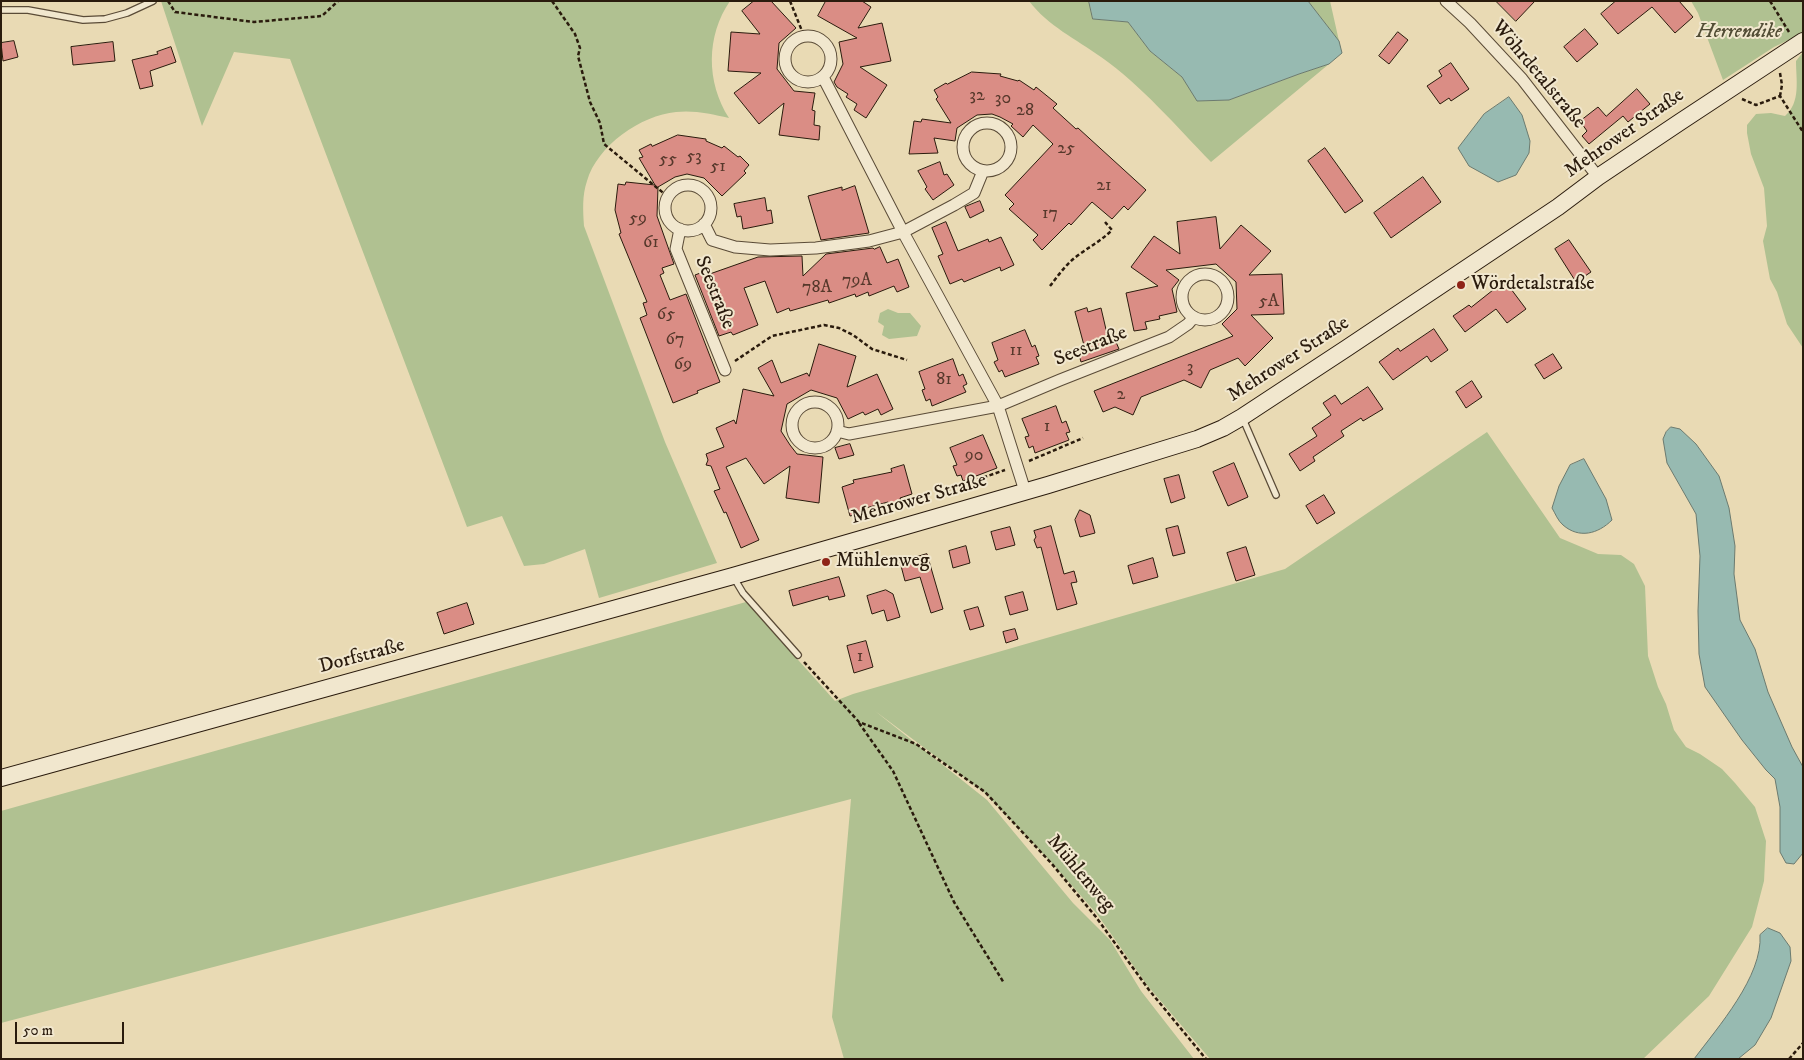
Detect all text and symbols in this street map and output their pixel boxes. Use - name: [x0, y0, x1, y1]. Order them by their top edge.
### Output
- street label: Wöhrdetalstraße: [1486, 16, 1590, 134]
- park label: Herrendike: [1696, 21, 1782, 45]
- street label: Mehrower Straße: [1561, 84, 1689, 184]
- house number: 32: [969, 85, 985, 107]
- house number: 30: [995, 88, 1011, 110]
- house number: 28: [1016, 100, 1034, 122]
- house number: 25: [1057, 138, 1075, 160]
- house number: 53: [686, 146, 702, 168]
- house number: 55: [659, 149, 677, 171]
- house number: 51: [710, 156, 726, 178]
- house number: 21: [1096, 175, 1112, 197]
- house number: 17: [1042, 203, 1058, 225]
- house number: 59: [629, 208, 647, 230]
- house number: 61: [643, 232, 659, 254]
- street label: Seestraße: [689, 253, 739, 333]
- house number: 79A: [842, 270, 872, 292]
- place label: Wördetalstraße: [1471, 273, 1595, 297]
- house number: 78A: [802, 277, 832, 299]
- marker: Wördetalstraße: [1455, 279, 1467, 291]
- house number: 5A: [1259, 291, 1279, 313]
- house number: 65: [657, 304, 675, 326]
- street label: Mehrower Straße: [1224, 312, 1354, 408]
- street label: Seestraße: [1051, 322, 1131, 372]
- house number: 67: [666, 329, 684, 351]
- house number: 11: [1009, 340, 1023, 362]
- house number: 69: [674, 354, 692, 376]
- house number: 3: [1187, 357, 1193, 379]
- house number: 81: [936, 369, 952, 391]
- house number: 2: [1117, 384, 1125, 406]
- house number: 1: [1044, 416, 1050, 438]
- house number: 90: [965, 445, 983, 467]
- street label: Mehrower Straße: [848, 469, 990, 531]
- place label: Mühlenweg: [836, 550, 930, 574]
- marker: Mühlenweg: [820, 556, 832, 568]
- street label: Dorfstraße: [317, 634, 407, 680]
- house number: 1: [857, 646, 863, 668]
- street label: Mühlenweg: [1041, 830, 1119, 918]
- scale bar: [18, 1012, 126, 1044]
- text: 50 m: [23, 1021, 53, 1040]

